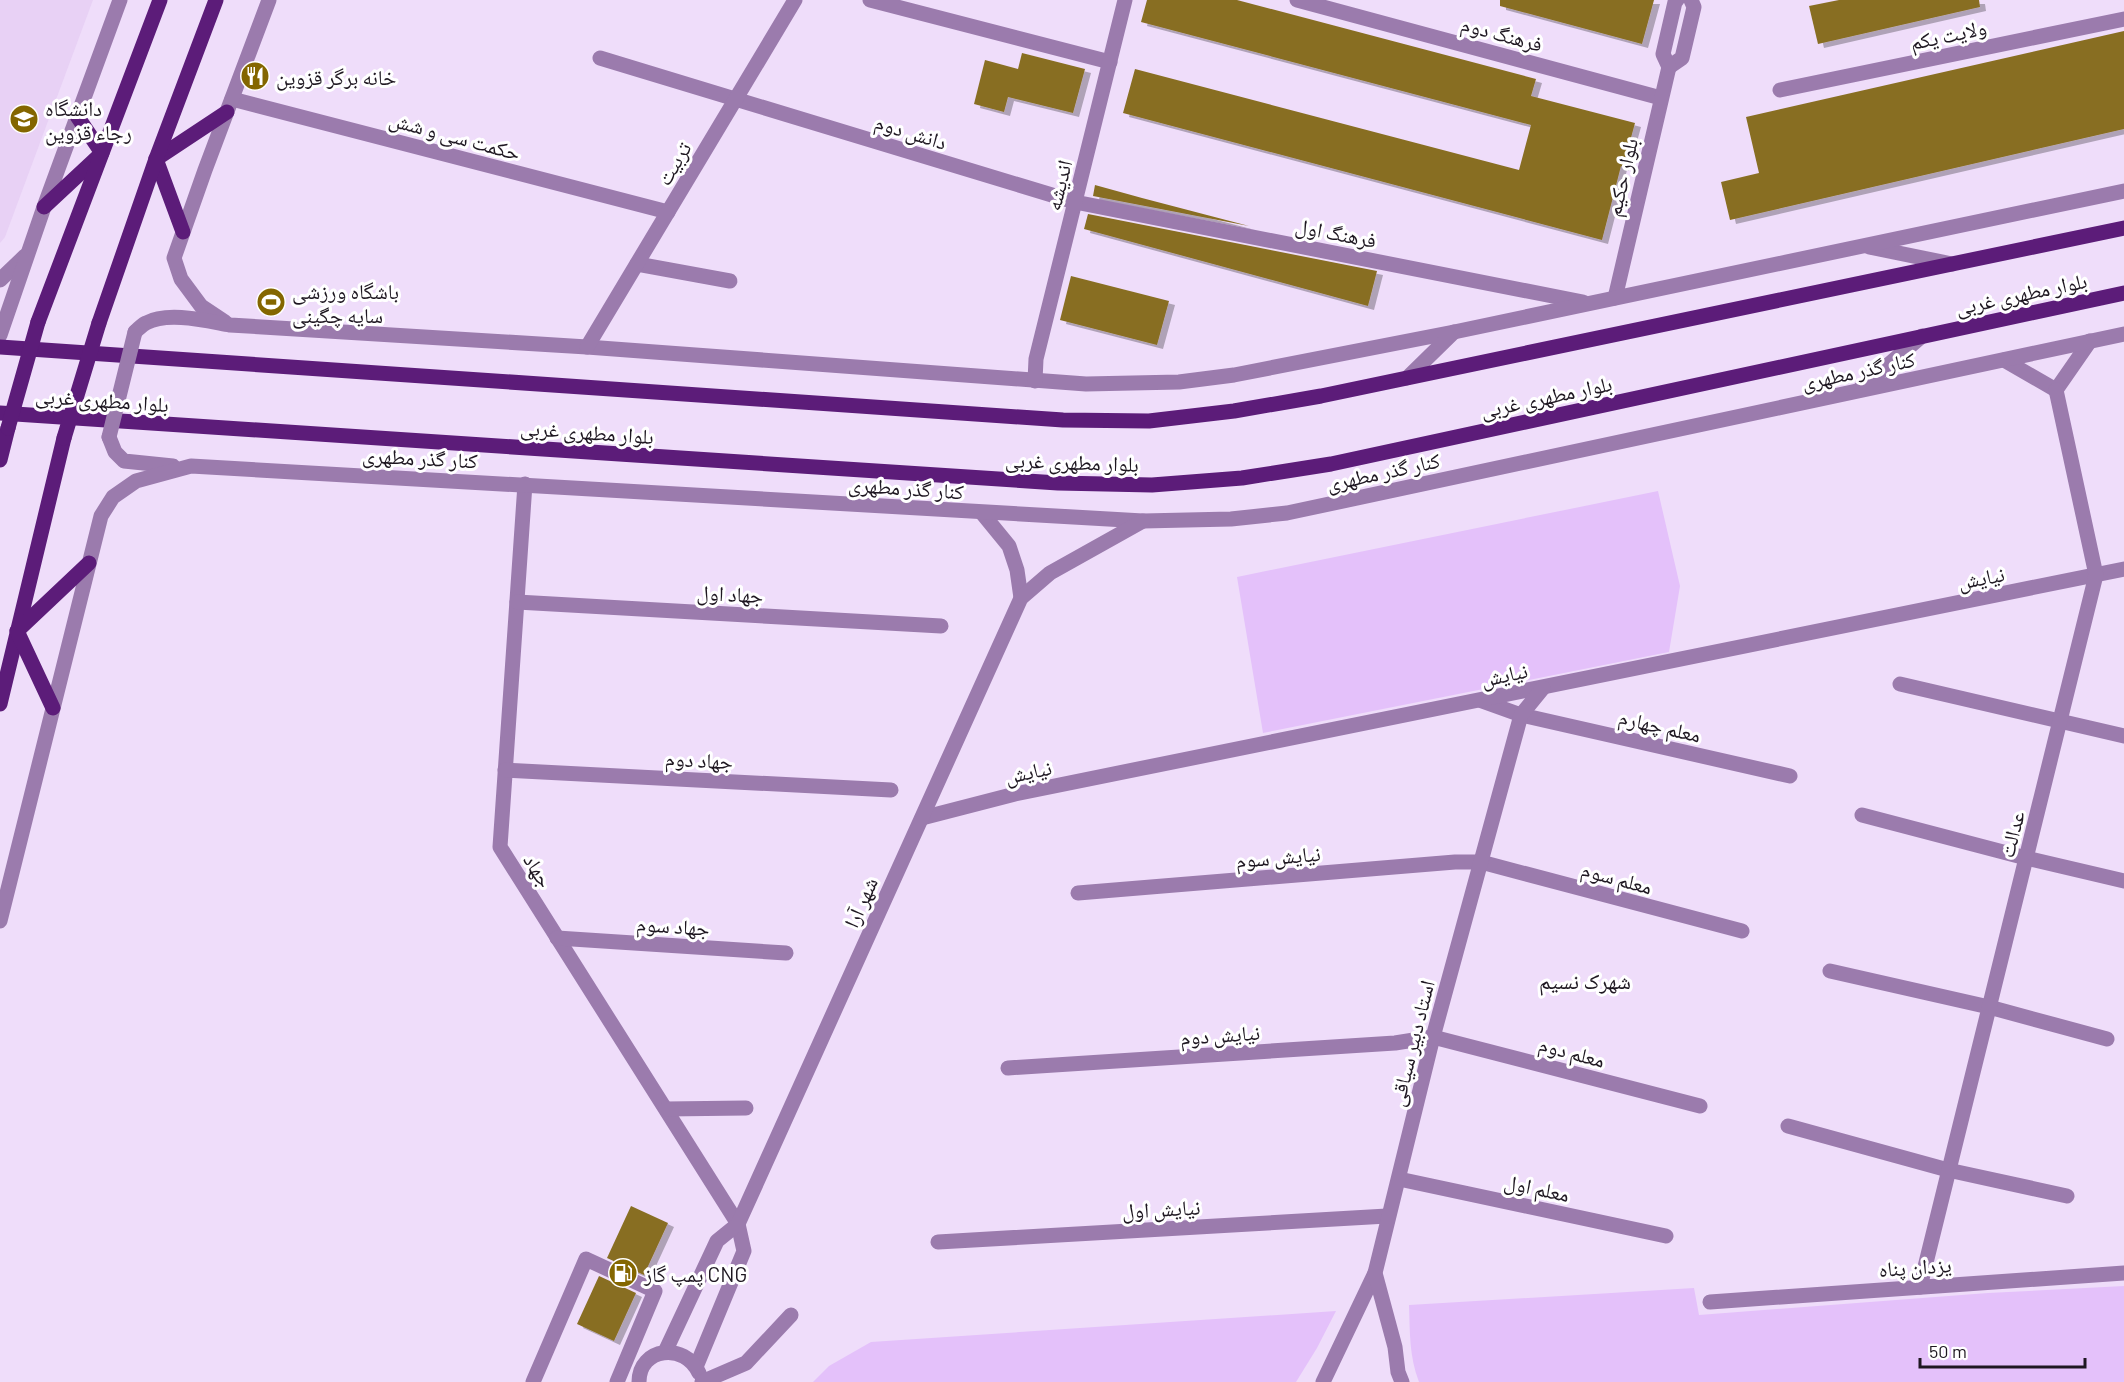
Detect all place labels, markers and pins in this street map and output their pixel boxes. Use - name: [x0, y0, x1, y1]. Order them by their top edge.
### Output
- restaurant icon: خانه برگر قزوین: [239, 60, 271, 92]
- place label: خانه برگر قزوین: [276, 64, 396, 91]
- place label: دانشگاه رجاء قزوین: [45, 95, 132, 146]
- school or university icon: دانشگاه رجاء قزوین: [8, 103, 40, 135]
- place label: باشگاه ورزشى سايه چگينى: [292, 278, 399, 329]
- sports icon: باشگاه ورزشى سايه چگينى: [255, 286, 287, 318]
- fuel station icon: پمپ گاز CNG: [607, 1257, 639, 1289]
- place label: پمپ گاز CNG: [643, 1261, 747, 1287]

